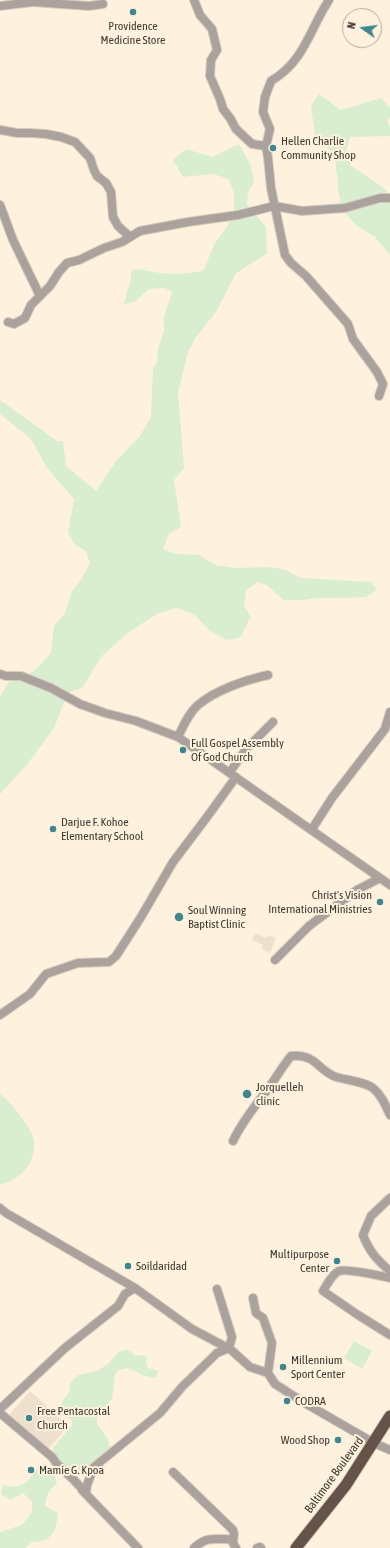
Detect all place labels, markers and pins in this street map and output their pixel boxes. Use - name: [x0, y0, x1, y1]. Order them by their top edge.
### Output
- marker: Providence Medicine Store: [128, 7, 138, 17]
- place label: Providence Medicine Store: [101, 19, 165, 47]
- place label: Hellen Charlie Community Shop: [281, 134, 356, 162]
- marker: Hellen Charlie Community Shop: [268, 143, 278, 153]
- place label: Full Gospel Assembly Of God Church: [191, 736, 284, 764]
- marker: Full Gospel Assembly Of God Church: [178, 745, 188, 755]
- place label: Darjue F. Kohoe Elementary School: [61, 815, 143, 843]
- marker: Darjue F. Kohoe Elementary School: [48, 824, 58, 834]
- place label: Christ's Vision International Ministries: [268, 888, 372, 916]
- marker: Christ's Vision International Ministries: [375, 897, 385, 907]
- place label: Soul Winning Baptist Clinic: [188, 903, 246, 931]
- marker: Soul Winning Baptist Clinic: [173, 911, 185, 923]
- place label: Jorquelleh clinic: [256, 1080, 303, 1108]
- marker: Jorquelleh clinic: [241, 1088, 253, 1100]
- place label: Multipurpose Center: [270, 1247, 329, 1275]
- marker: Multipurpose Center: [332, 1256, 342, 1266]
- place label: Soildaridad: [136, 1259, 187, 1273]
- marker: Soildaridad: [123, 1261, 133, 1271]
- place label: Millennium Sport Center: [291, 1353, 345, 1381]
- marker: Millennium Sport Center: [278, 1362, 288, 1372]
- place label: CODRA: [295, 1394, 326, 1408]
- marker: CODRA: [282, 1396, 292, 1406]
- place label: Free Pentacostal Church: [37, 1404, 110, 1432]
- marker: Free Pentacostal Church: [24, 1413, 34, 1423]
- place label: Wood Shop: [281, 1433, 330, 1447]
- marker: Wood Shop: [333, 1435, 343, 1445]
- place label: Mamie G. Kpoa: [39, 1463, 104, 1477]
- marker: Mamie G. Kpoa: [26, 1465, 36, 1475]

